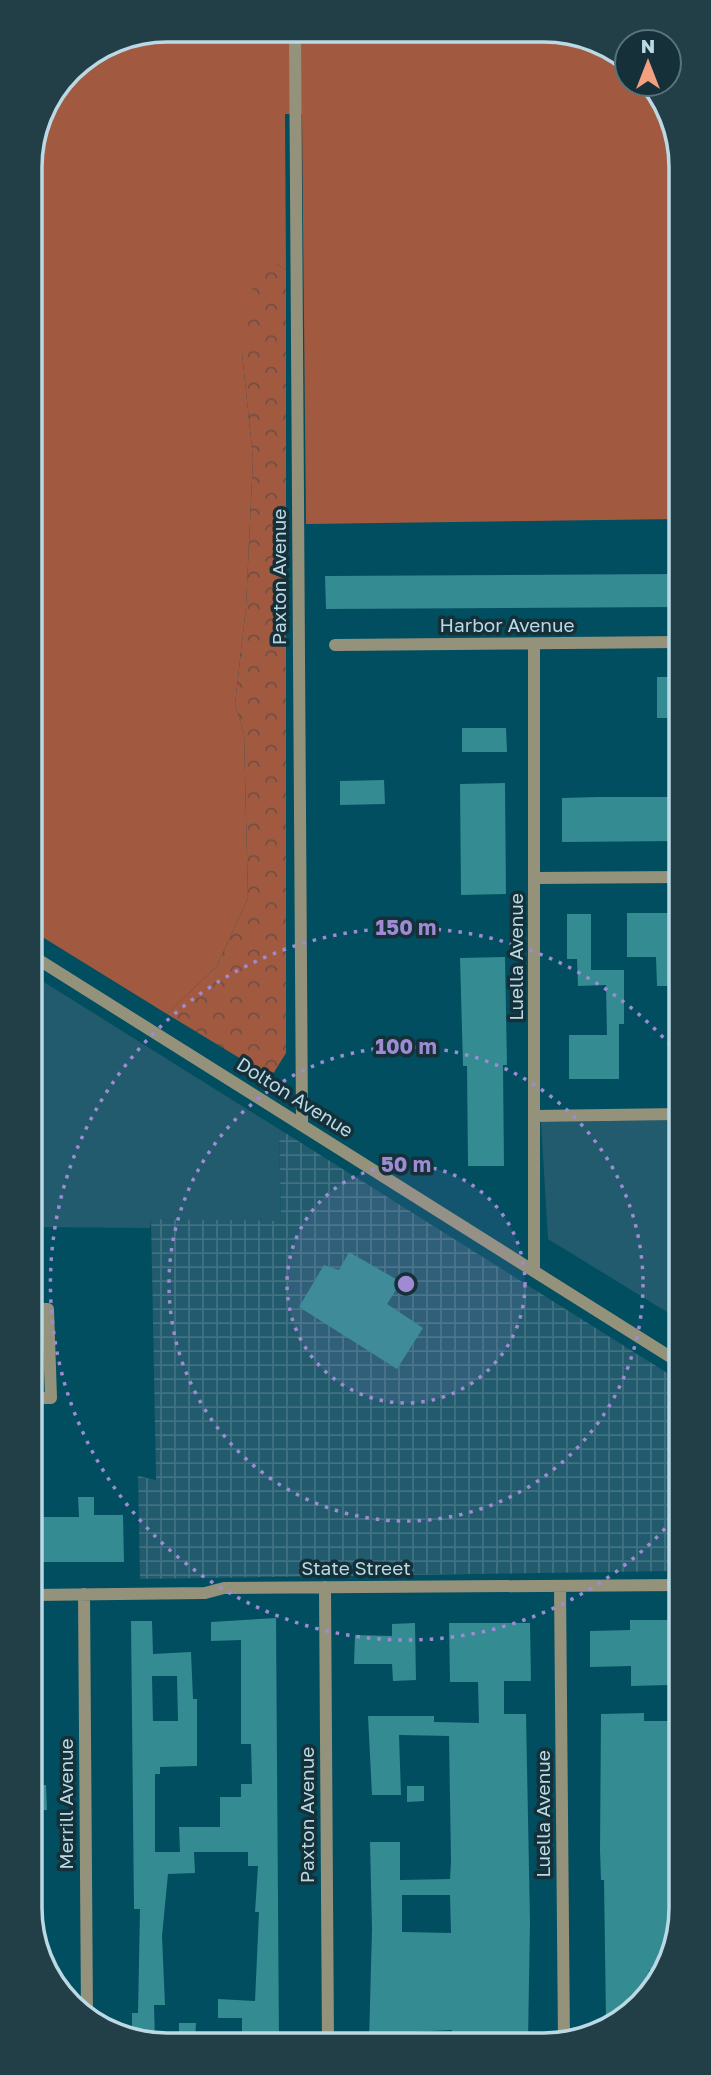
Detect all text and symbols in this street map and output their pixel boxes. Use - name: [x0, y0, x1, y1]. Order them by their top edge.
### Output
- north arrow: [613, 28, 683, 98]
- text: N: [641, 34, 655, 57]
- street label: Paxton Avenue: [267, 509, 290, 645]
- street label: Harbor Avenue: [440, 613, 574, 636]
- street label: Luella Avenue: [504, 893, 527, 1021]
- text: 150 m: [376, 914, 436, 940]
- text: 100 m: [375, 1033, 437, 1059]
- street label: Dolton Avenue: [233, 1052, 358, 1142]
- text: 50 m: [381, 1151, 431, 1177]
- centre of rings: [394, 1272, 418, 1296]
- street label: State Street: [301, 1556, 411, 1579]
- street label: Merrill Avenue: [54, 1738, 77, 1870]
- street label: Paxton Avenue: [295, 1747, 318, 1883]
- street label: Luella Avenue: [531, 1750, 554, 1878]

